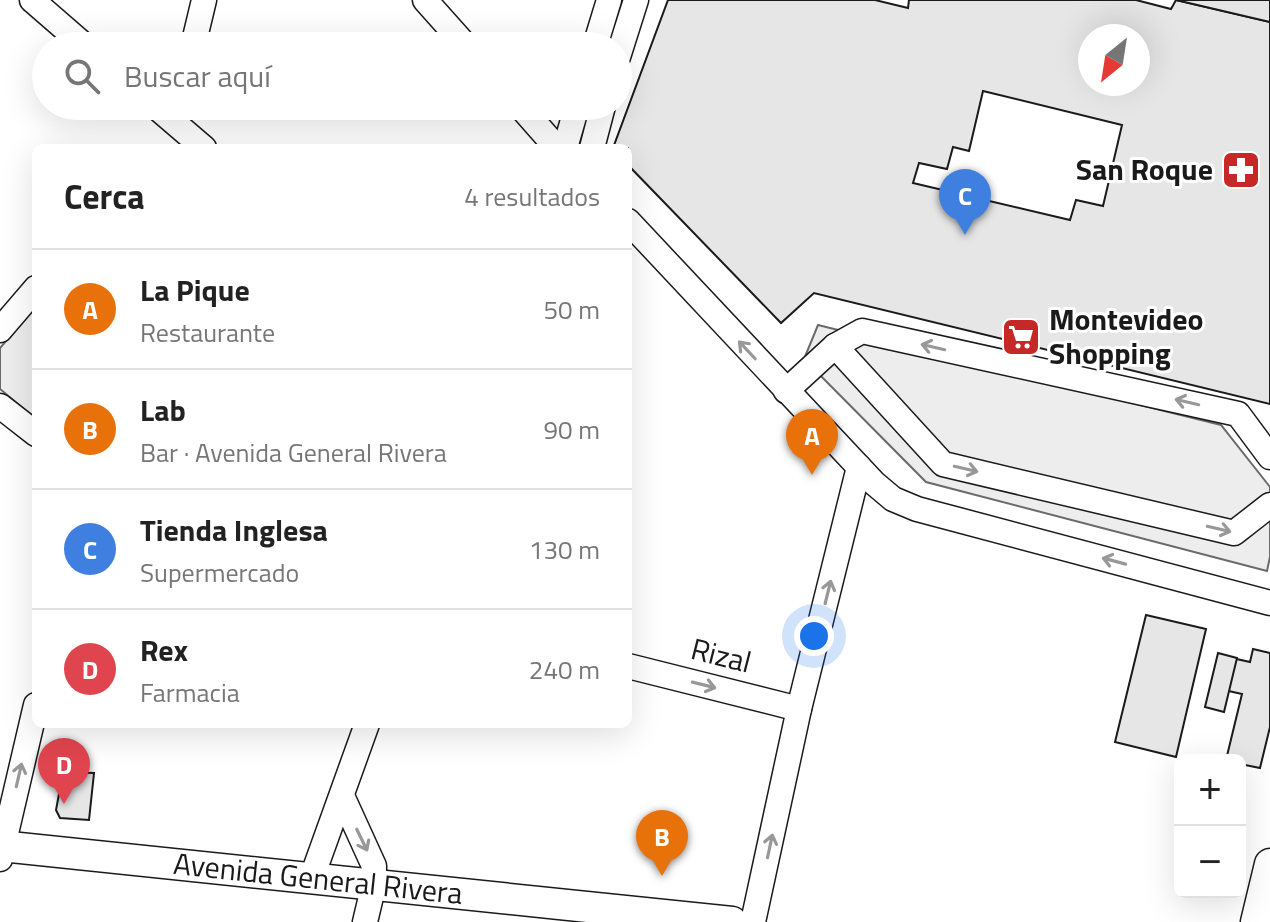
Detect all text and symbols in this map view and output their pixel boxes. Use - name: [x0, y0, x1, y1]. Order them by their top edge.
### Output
- north arrow: [1078, 24, 1150, 96]
- search box: [32, 32, 632, 120]
- text: Buscar aquí: [124, 53, 271, 99]
- icon: search: [60, 54, 104, 98]
- place label: San Roque: [1076, 146, 1213, 192]
- pharmacy icon: San Roque: [1220, 149, 1262, 191]
- pin: C: [939, 169, 991, 235]
- text: Cerca: [64, 170, 145, 222]
- text: 4 resultados: [464, 177, 600, 216]
- text: La Pique: [140, 267, 250, 313]
- text: A: [82, 290, 98, 329]
- text: 50 m: [543, 290, 600, 329]
- place label: Montevideo Shopping: [1049, 296, 1204, 376]
- text: Restaurante: [140, 313, 275, 352]
- supermarket icon: Montevideo Shopping: [1000, 316, 1042, 358]
- one-way arrow: [920, 338, 946, 353]
- one-way arrow: [739, 340, 757, 360]
- text: Lab: [140, 387, 186, 433]
- one-way arrow: [1174, 394, 1200, 409]
- pin: A: [786, 409, 838, 475]
- text: B: [82, 410, 98, 449]
- text: 90 m: [543, 410, 600, 449]
- text: Bar · Avenida General Rivera: [140, 433, 447, 472]
- one-way arrow: [953, 462, 979, 477]
- text: Tienda Inglesa: [140, 507, 328, 553]
- one-way arrow: [1206, 523, 1232, 538]
- text: C: [83, 530, 97, 569]
- text: 130 m: [529, 530, 600, 569]
- one-way arrow: [1101, 552, 1127, 567]
- text: Supermercado: [140, 553, 299, 592]
- one-way arrow: [821, 580, 836, 606]
- your location: [794, 616, 834, 656]
- street label: Rizal: [686, 625, 756, 685]
- text: Rex: [140, 627, 188, 673]
- text: D: [82, 650, 98, 689]
- text: 240 m: [529, 650, 600, 689]
- text: Farmacia: [140, 673, 240, 712]
- one-way arrow: [690, 678, 716, 693]
- pin: D: [38, 738, 90, 804]
- map controls: [1174, 754, 1246, 898]
- button: +: [1174, 754, 1246, 826]
- one-way arrow: [13, 763, 28, 789]
- pin: B: [636, 810, 688, 876]
- button: −: [1174, 826, 1246, 898]
- one-way arrow: [355, 828, 371, 852]
- one-way arrow: [763, 833, 778, 859]
- street label: Avenida General Rivera: [171, 840, 465, 916]

